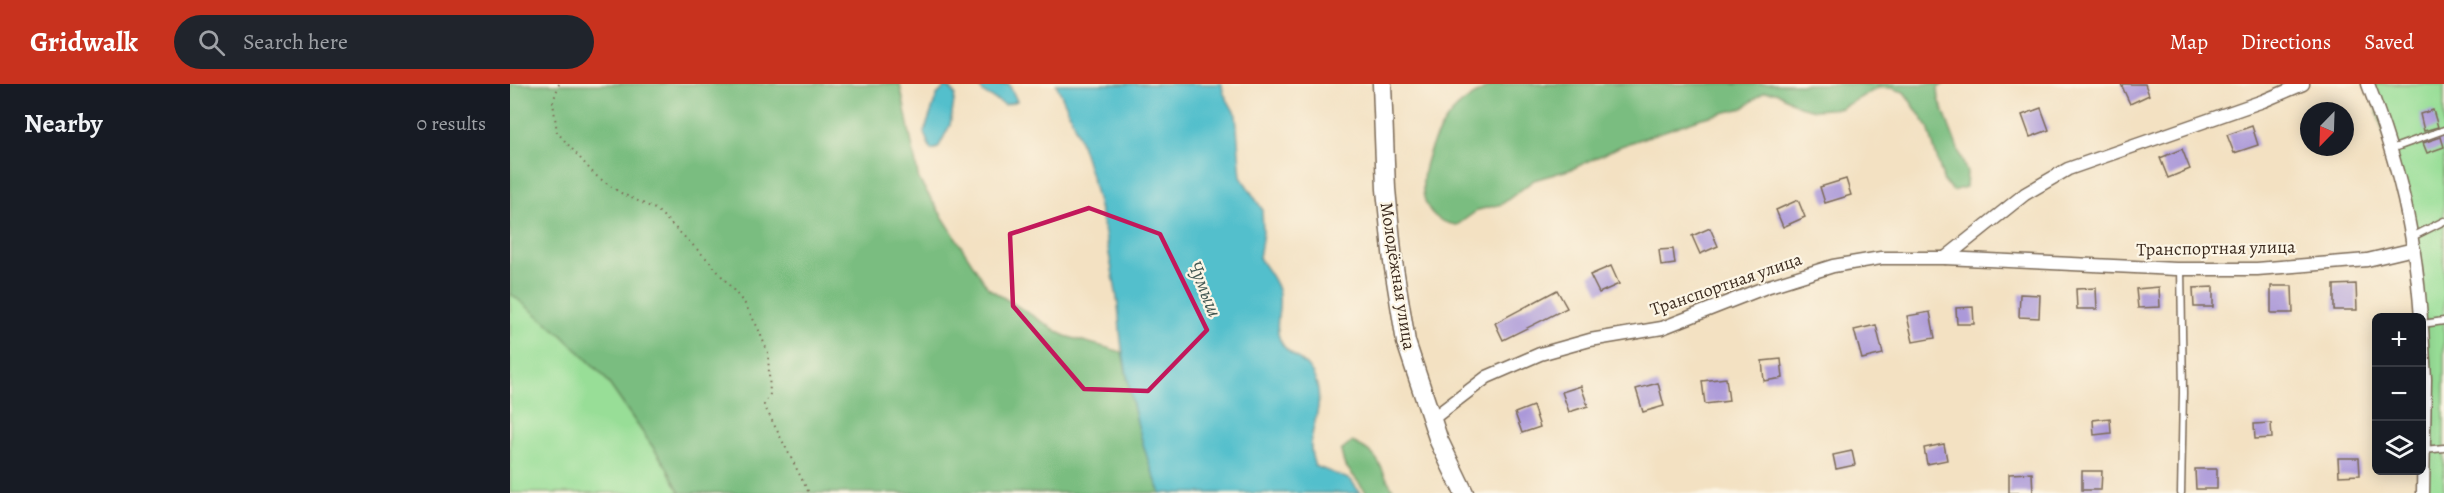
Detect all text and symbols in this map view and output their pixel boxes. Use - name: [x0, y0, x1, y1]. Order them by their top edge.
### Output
- search box: [174, 15, 594, 69]
- text: Gridwalk: [30, 23, 138, 61]
- icon: search: [195, 26, 228, 59]
- text: Search here: [243, 27, 348, 57]
- text: Map: [2170, 28, 2208, 56]
- text: Directions: [2241, 28, 2331, 56]
- text: Saved: [2364, 28, 2414, 56]
- north arrow: [2300, 102, 2354, 156]
- text: Nearby: [24, 106, 103, 141]
- text: 0 results: [417, 110, 486, 137]
- street label: Молодёжная улица: [1374, 200, 1422, 352]
- street label: Транспортная улица: [2136, 235, 2296, 261]
- street label: Транспортная улица: [1647, 247, 1806, 321]
- water label: Чумыш: [1182, 257, 1229, 321]
- map controls: [2372, 313, 2426, 475]
- button: +: [2372, 313, 2426, 367]
- button: −: [2372, 367, 2426, 421]
- button: layers: [2372, 421, 2426, 475]

